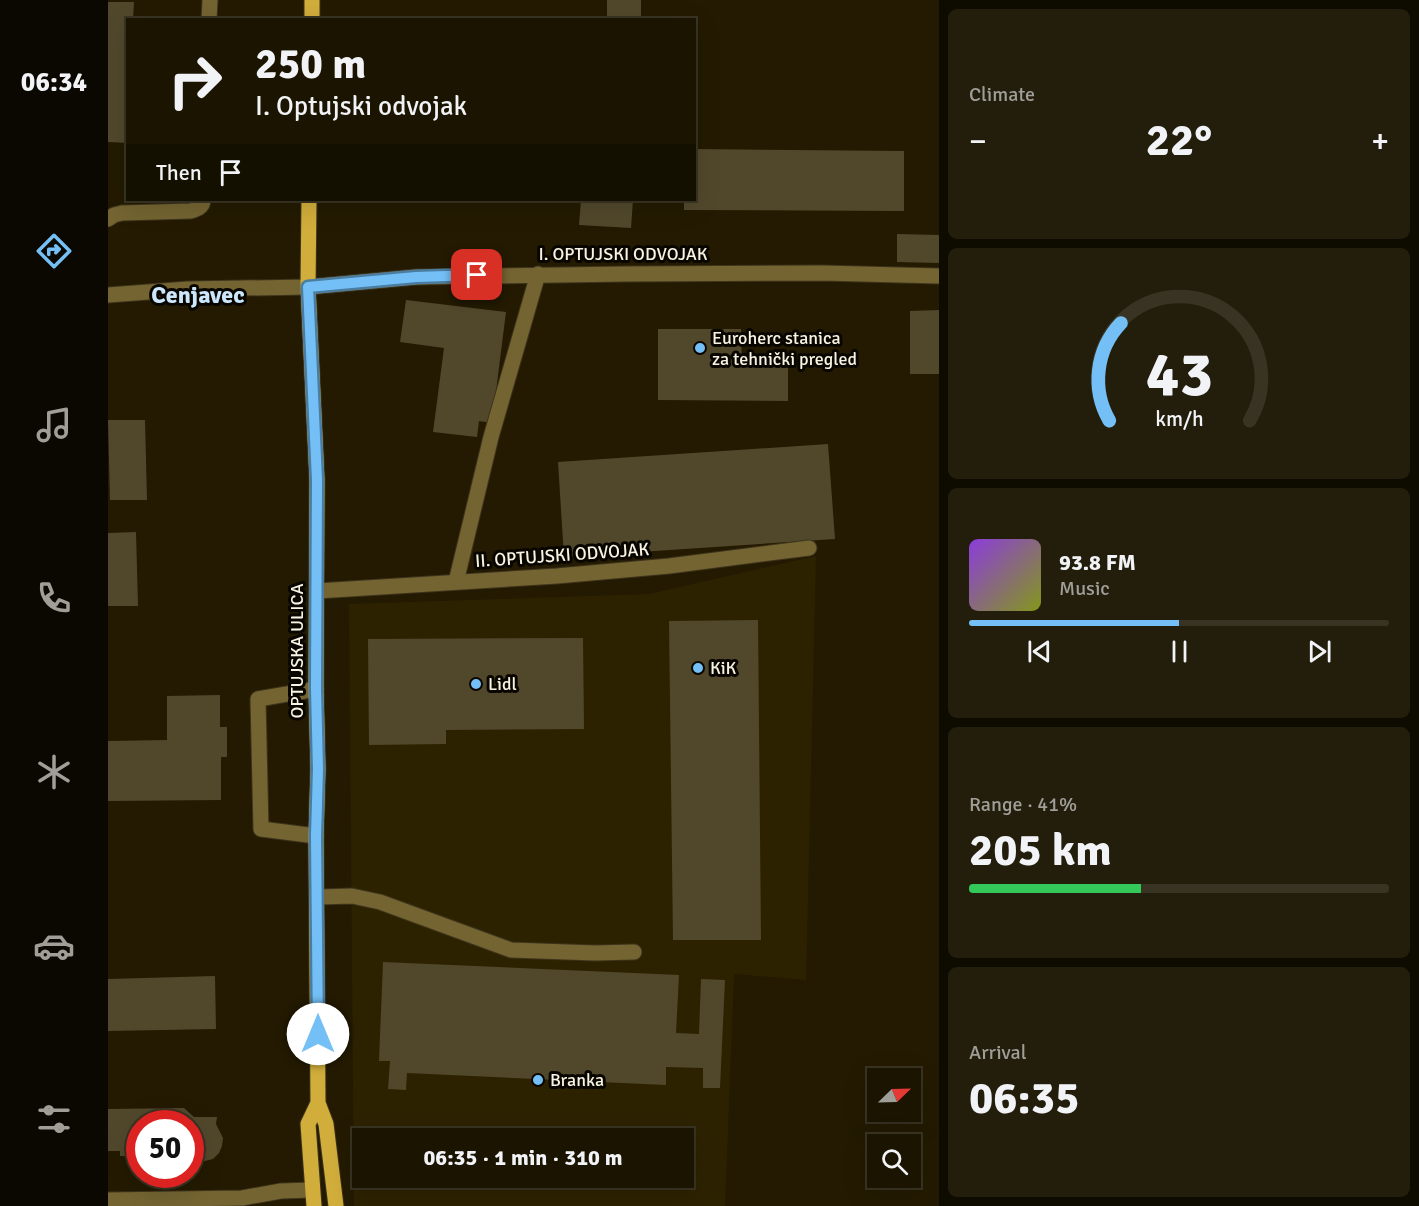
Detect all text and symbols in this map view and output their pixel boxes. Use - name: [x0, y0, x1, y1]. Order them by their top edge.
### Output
- text: 250 m: [255, 39, 366, 90]
- icon: right: [156, 42, 234, 120]
- text: 06:34: [21, 66, 87, 99]
- text: Climate: [969, 82, 1035, 107]
- text: I. Optujski odvojak: [255, 90, 467, 123]
- text: 22°: [1146, 113, 1212, 168]
- text: −: [969, 121, 987, 162]
- text: +: [1371, 121, 1389, 162]
- icon: arrive: [214, 156, 247, 189]
- text: Then: [156, 159, 202, 186]
- icon: directions: [33, 230, 75, 272]
- street label: I. OPTUJSKI ODVOJAK: [538, 243, 708, 265]
- pin: [451, 249, 502, 300]
- icon: arrive: [460, 258, 493, 291]
- district label: Cenjavec: [151, 280, 245, 310]
- place label: Euroherc stanica za tehnički pregled: [712, 327, 857, 370]
- text: 43: [1145, 336, 1213, 413]
- marker: Euroherc stanica za tehnički pregled: [693, 341, 707, 355]
- icon: music: [33, 404, 75, 446]
- text: km/h: [1155, 406, 1203, 432]
- street label: II. OPTUJSKI ODVOJAK: [474, 538, 650, 572]
- text: 93.8 FM: [1059, 549, 1136, 576]
- text: Music: [1059, 576, 1110, 601]
- icon: phone: [33, 577, 75, 619]
- street label: OPTUJSKA ULICA: [286, 584, 308, 718]
- icon: previous: [1023, 635, 1056, 668]
- icon: pause: [1163, 635, 1196, 668]
- icon: next: [1303, 635, 1336, 668]
- place label: KiK: [710, 657, 737, 679]
- marker: KiK: [691, 661, 705, 675]
- place label: Lidl: [488, 673, 517, 695]
- marker: Lidl: [469, 677, 483, 691]
- icon: climate: [33, 751, 75, 793]
- text: Range · 41%: [969, 792, 1077, 817]
- text: 205 km: [969, 823, 1112, 878]
- icon: car: [33, 925, 75, 967]
- position arrow: [286, 1002, 350, 1066]
- text: Arrival: [969, 1040, 1027, 1065]
- north arrow: [867, 1068, 921, 1122]
- map controls: [867, 1068, 921, 1188]
- place label: Branka: [550, 1069, 604, 1091]
- text: 06:35: [969, 1071, 1079, 1126]
- marker: Branka: [531, 1073, 545, 1087]
- icon: filters: [33, 1098, 75, 1140]
- speed limit sign: 50: [126, 1110, 204, 1188]
- button: search: [867, 1134, 921, 1188]
- text: 06:35 · 1 min · 310 m: [423, 1144, 623, 1171]

